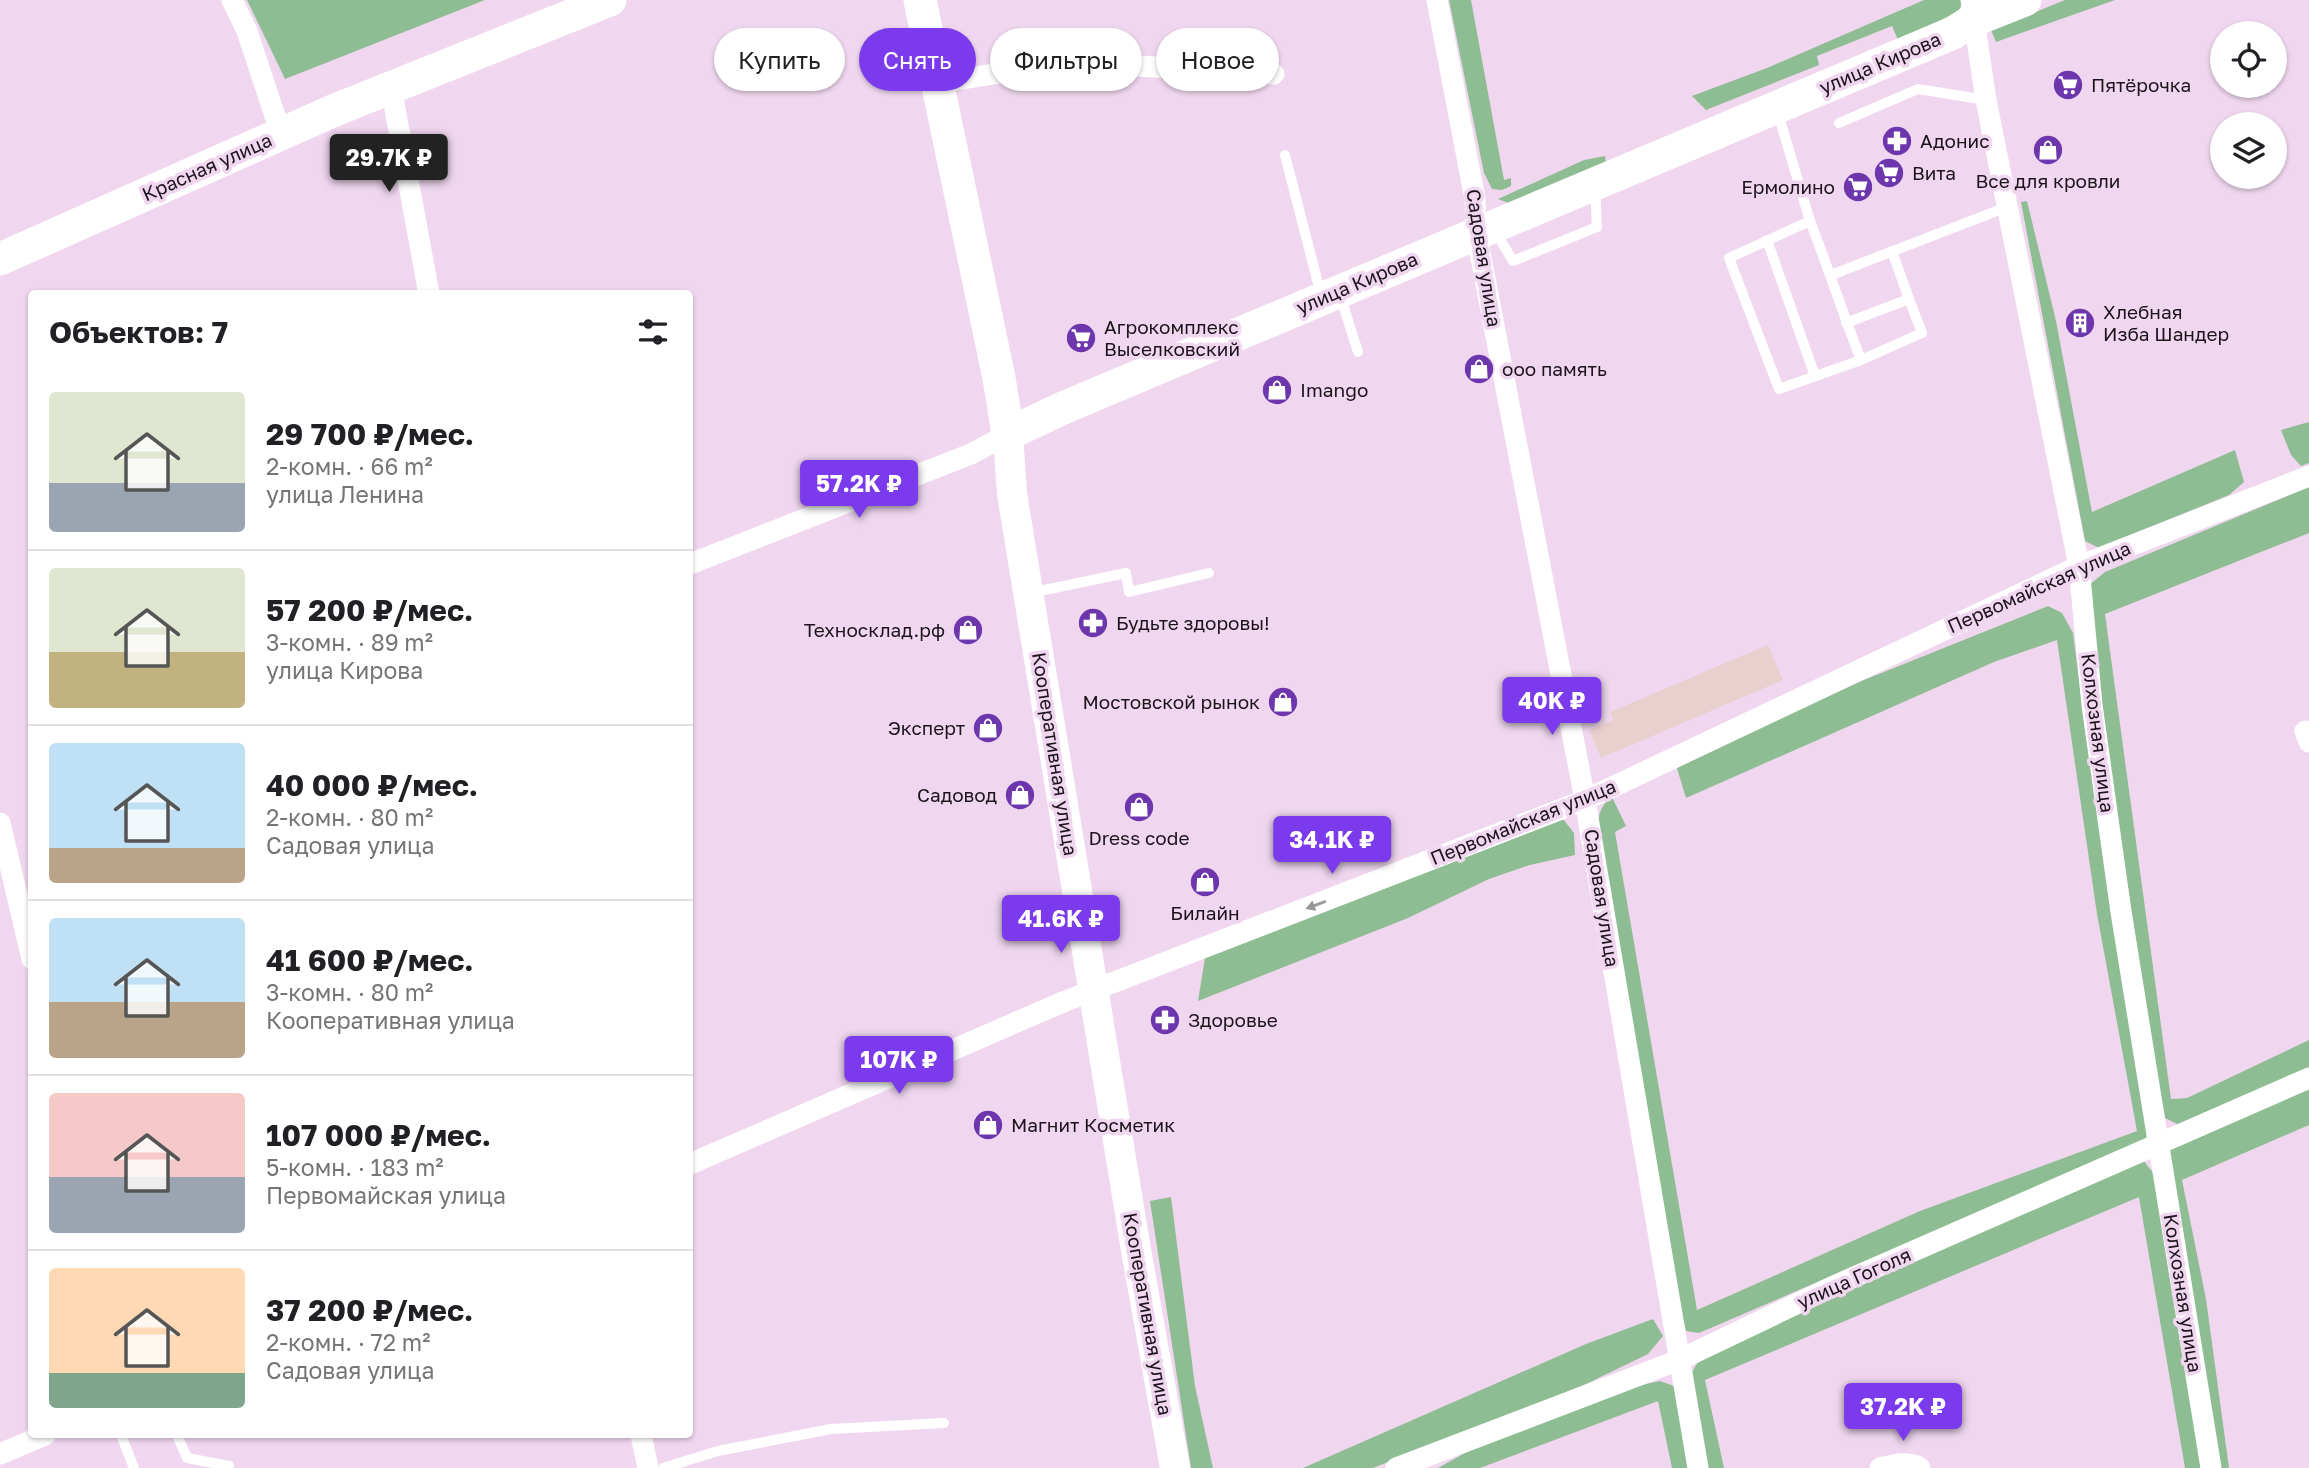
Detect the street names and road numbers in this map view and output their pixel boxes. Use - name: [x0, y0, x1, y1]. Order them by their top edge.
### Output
- street label: улица Кирова: [1816, 27, 1944, 98]
- street label: Красная улица: [138, 128, 275, 205]
- street label: Садовая улица: [1462, 187, 1507, 329]
- street label: улица Кирова: [1293, 247, 1421, 318]
- street label: Первомайская улица: [1944, 536, 2134, 637]
- street label: Кооперативная улица: [1028, 651, 1083, 857]
- street label: Колхозная улица: [2077, 652, 2120, 814]
- street label: Первомайская улица: [1427, 774, 1619, 869]
- street label: Садовая улица: [1580, 827, 1625, 969]
- street label: Кооперативная улица: [1119, 1211, 1178, 1417]
- street label: Колхозная улица: [2160, 1212, 2207, 1374]
- street label: улица Гоголя: [1793, 1242, 1914, 1313]

